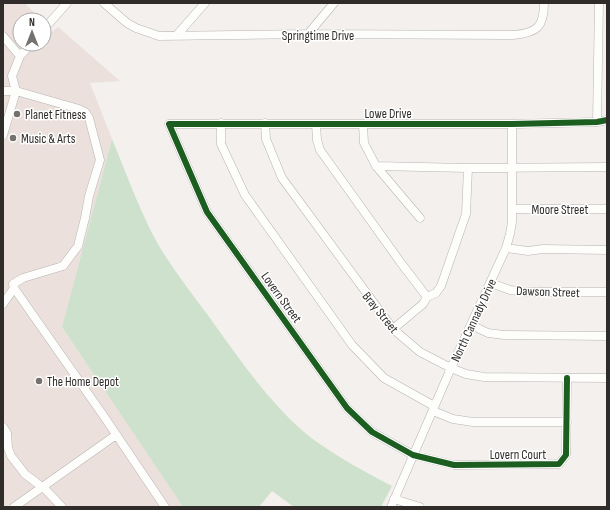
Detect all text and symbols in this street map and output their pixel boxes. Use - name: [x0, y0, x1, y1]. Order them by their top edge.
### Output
- north arrow: [12, 12, 52, 52]
- text: N: [29, 16, 35, 29]
- street label: Springtime Drive: [282, 28, 354, 44]
- street label: Lowe Drive: [364, 106, 412, 122]
- place label: Planet Fitness: [25, 107, 87, 123]
- marker: Planet Fitness: [12, 109, 22, 119]
- place label: Music & Arts: [21, 131, 76, 147]
- marker: Music & Arts: [8, 133, 18, 143]
- street label: Moore Street: [532, 202, 588, 218]
- street label: Lovern Street: [257, 269, 305, 326]
- street label: North Cannady Drive: [448, 276, 500, 365]
- street label: Dawson Street: [516, 283, 580, 301]
- street label: Bray Street: [359, 289, 402, 337]
- place label: The Home Depot: [47, 374, 119, 390]
- marker: The Home Depot: [34, 376, 44, 386]
- street label: Lovern Court: [490, 447, 546, 463]

